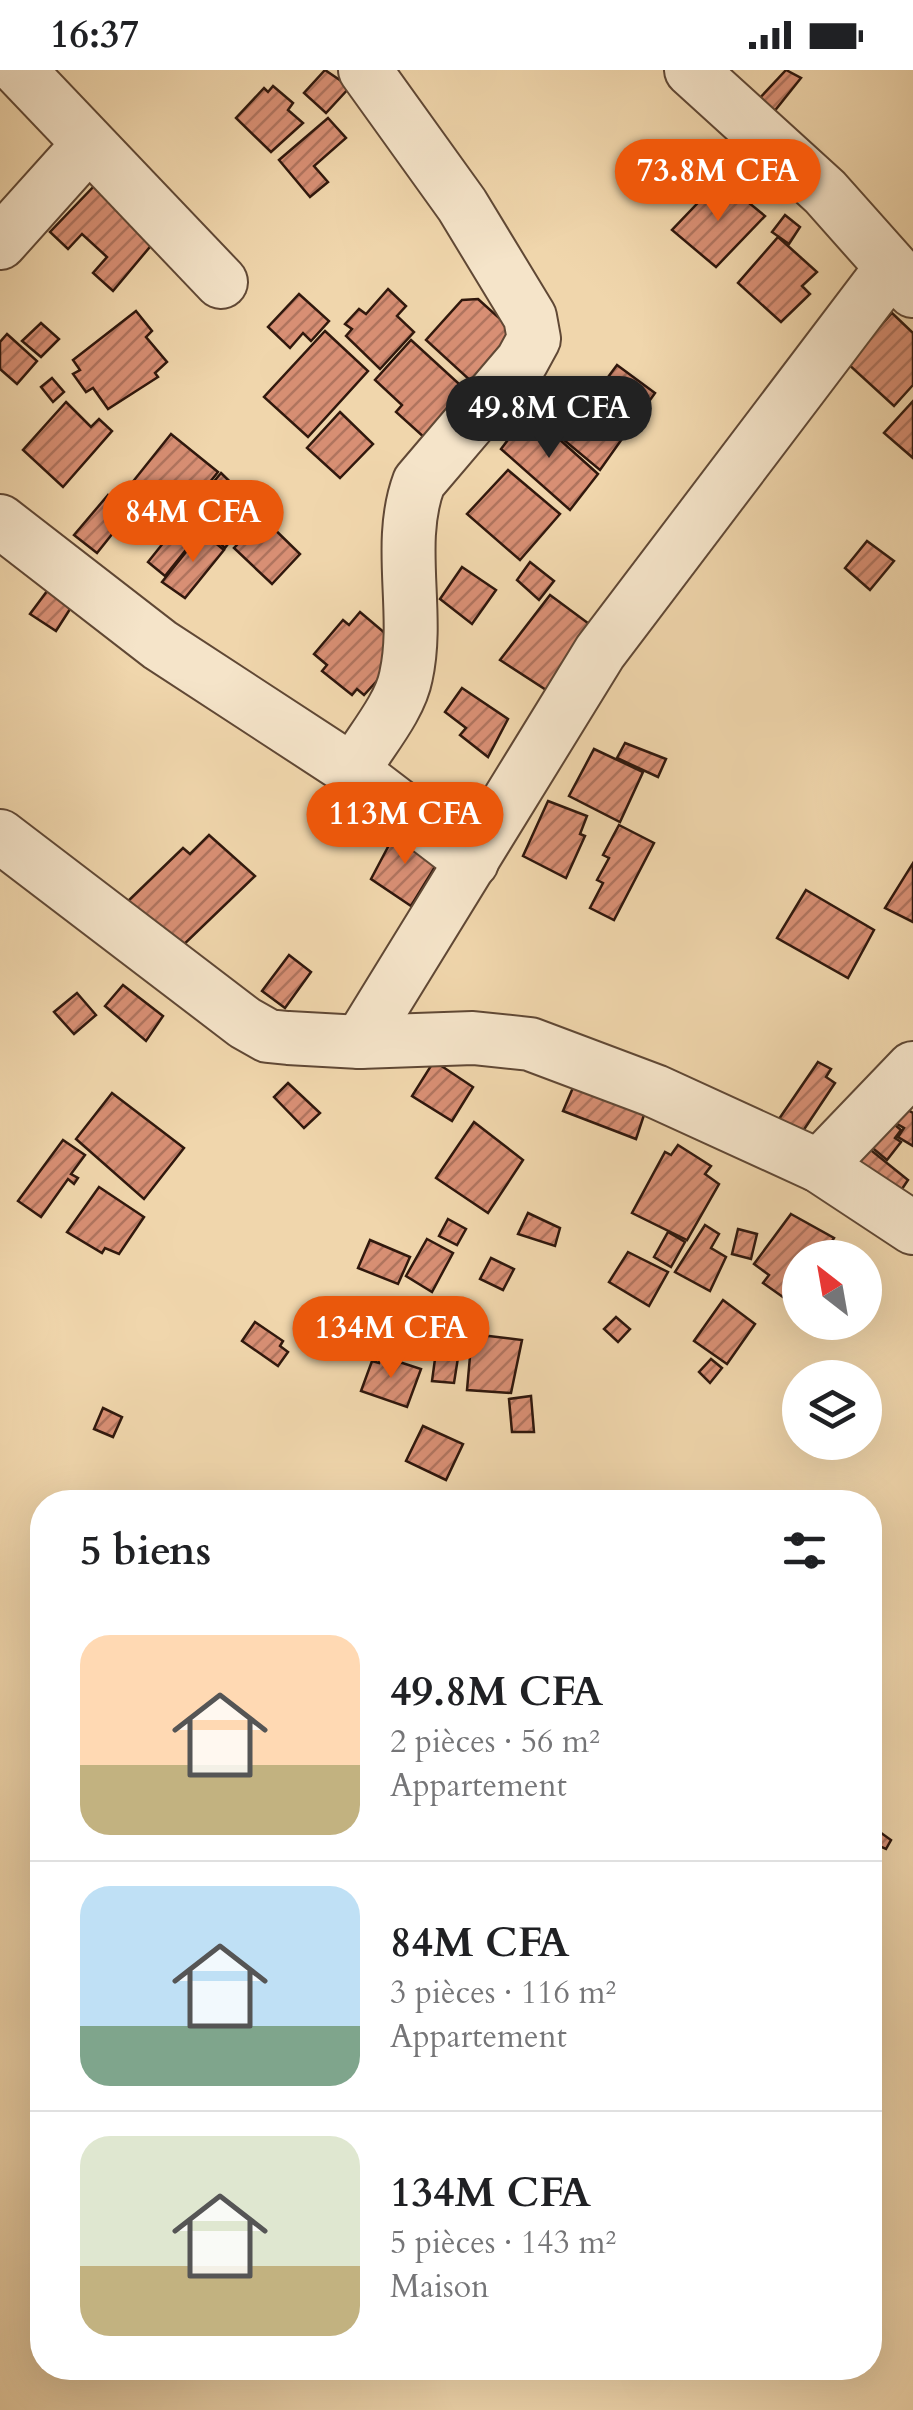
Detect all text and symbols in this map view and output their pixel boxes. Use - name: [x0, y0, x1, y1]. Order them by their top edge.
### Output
- text: 16:37: [50, 9, 139, 61]
- pin: 73.8M CFA: [604, 139, 832, 224]
- text: 73.8M CFA: [637, 149, 799, 193]
- pin: 49.8M CFA: [435, 376, 663, 461]
- text: 49.8M CFA: [468, 386, 630, 430]
- pin: 84M CFA: [101, 480, 285, 565]
- text: 84M CFA: [125, 490, 261, 534]
- pin: 113M CFA: [302, 782, 508, 867]
- text: 113M CFA: [328, 792, 482, 836]
- north arrow: [782, 1240, 882, 1340]
- map controls: [782, 1240, 882, 1460]
- pin: 134M CFA: [288, 1296, 494, 1381]
- text: 134M CFA: [314, 1306, 468, 1350]
- button: layers: [782, 1360, 882, 1460]
- text: 5 biens: [80, 1522, 211, 1579]
- icon: filters: [777, 1523, 832, 1578]
- text: 49.8M CFA: [390, 1663, 603, 1720]
- icon: home: [160, 1675, 280, 1795]
- text: 2 pièces · 56 m²: [390, 1720, 600, 1764]
- text: Appartement: [390, 1764, 567, 1808]
- text: 84M CFA: [390, 1914, 569, 1971]
- icon: home: [160, 1926, 280, 2046]
- text: 3 pièces · 116 m²: [390, 1971, 616, 2015]
- text: Appartement: [390, 2015, 567, 2059]
- text: 134M CFA: [390, 2164, 591, 2221]
- icon: home: [160, 2176, 280, 2296]
- text: 5 pièces · 143 m²: [390, 2221, 616, 2265]
- text: Maison: [390, 2265, 489, 2309]

